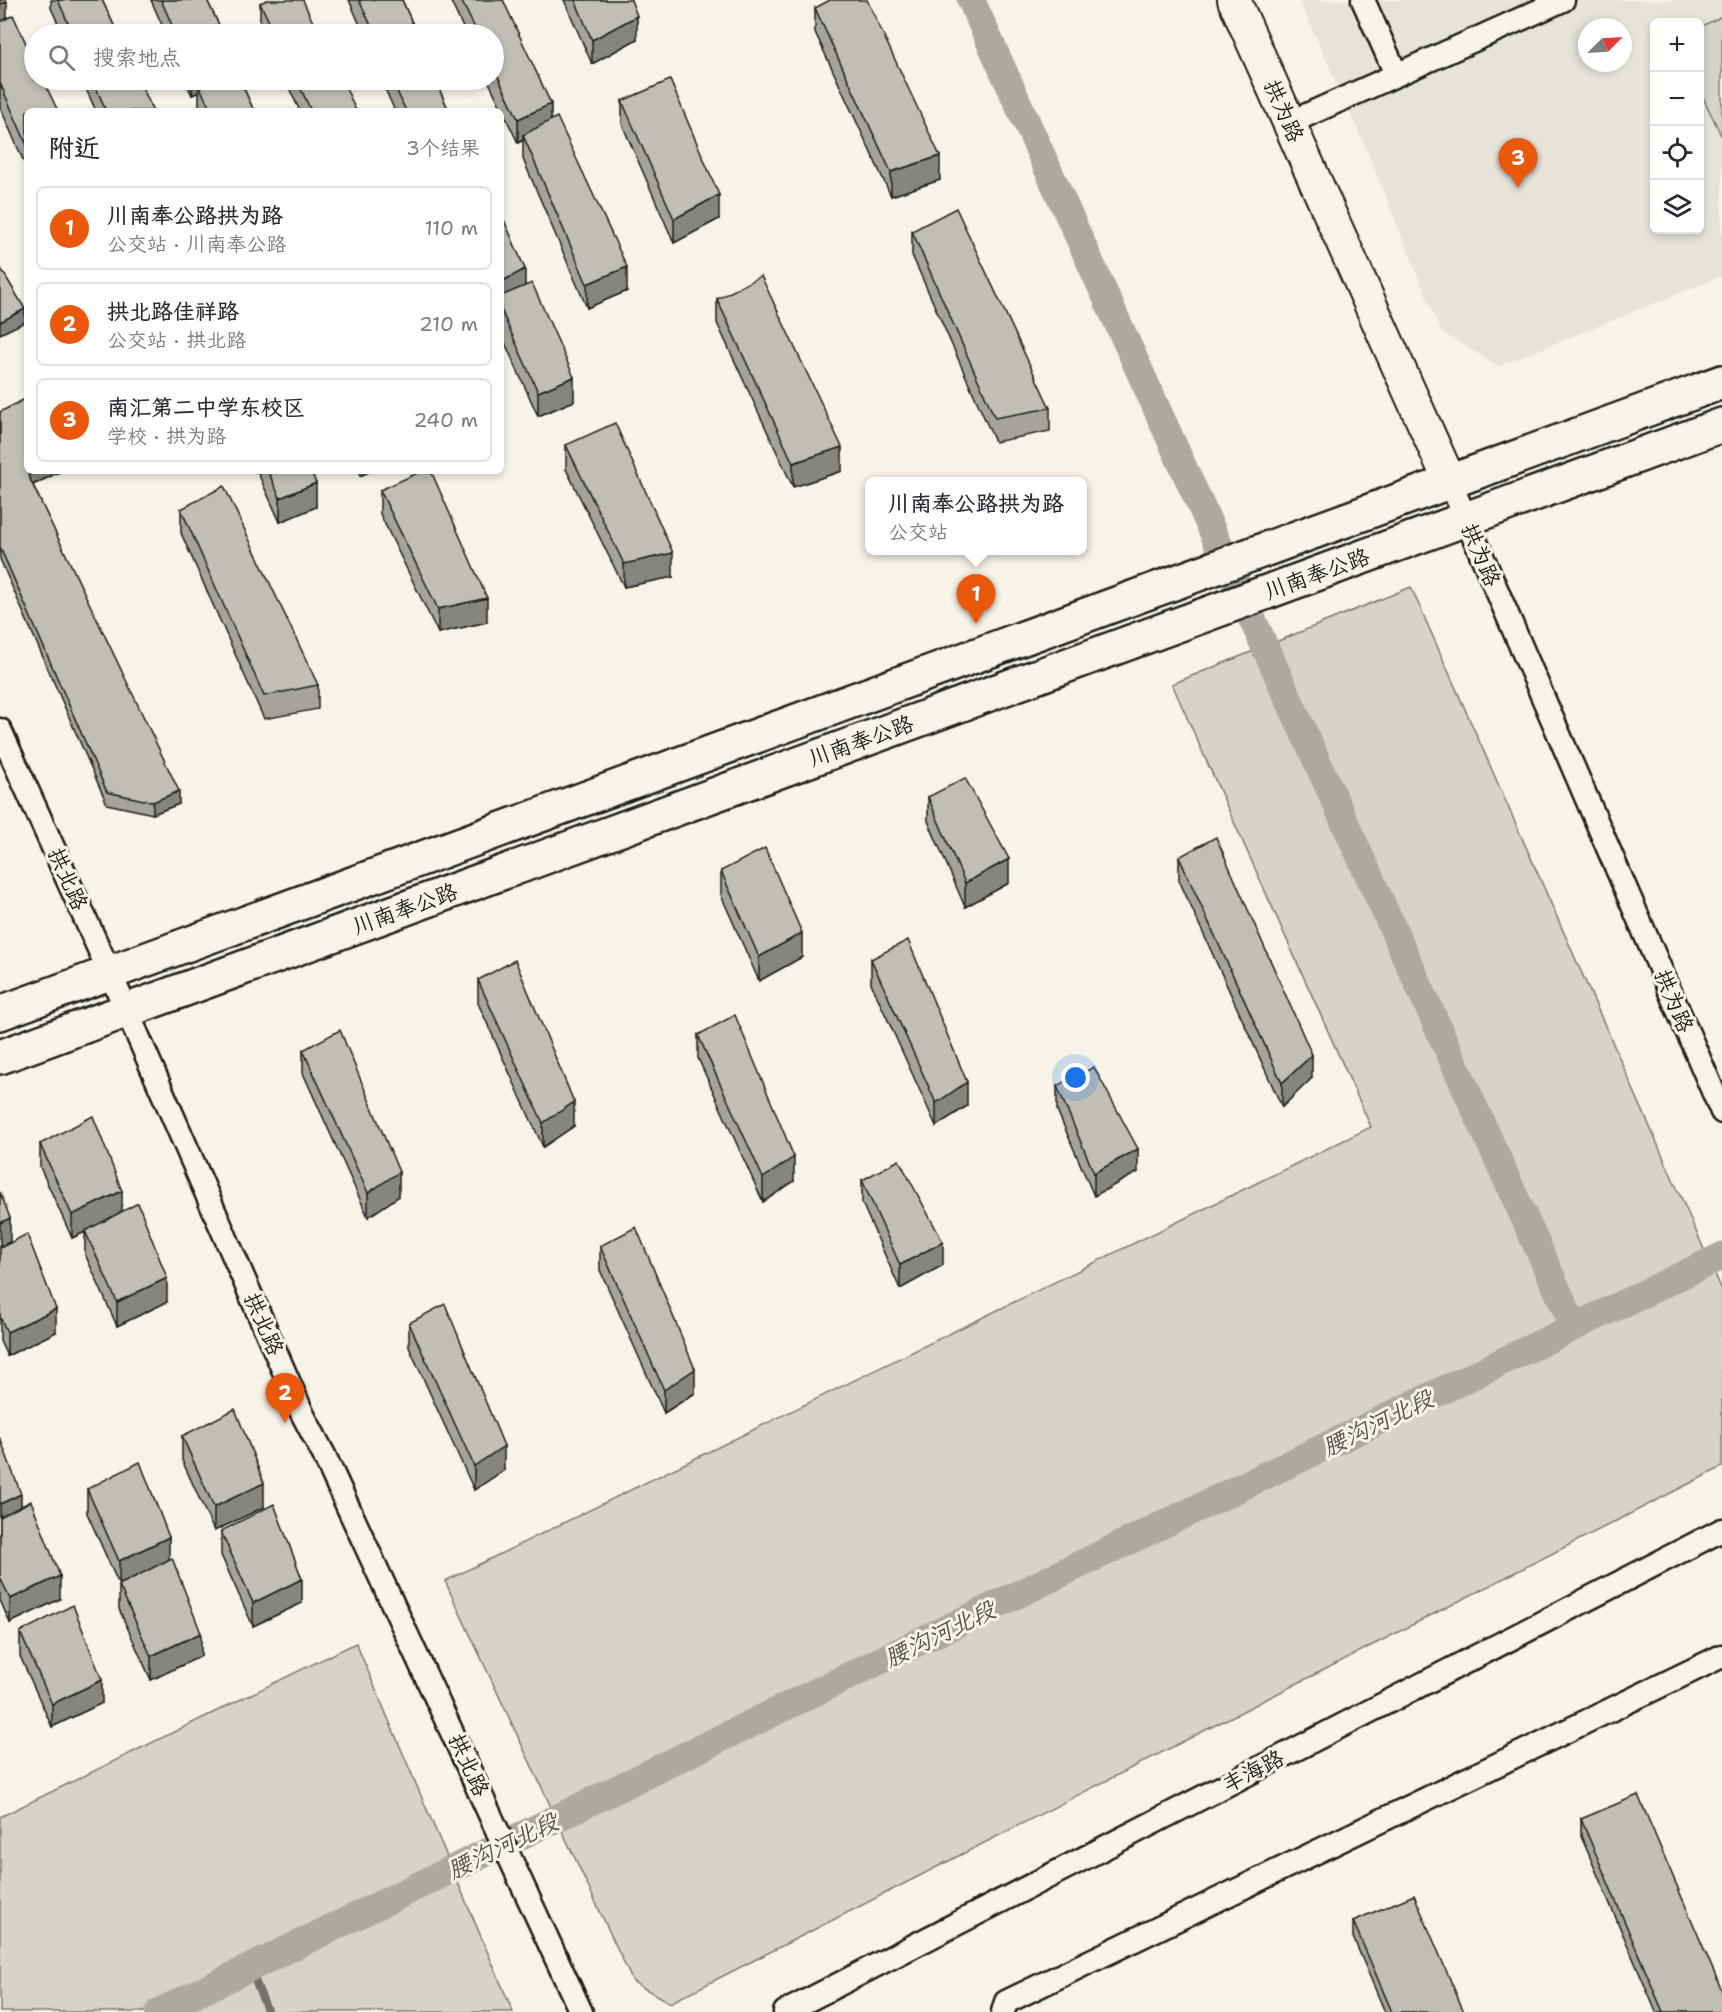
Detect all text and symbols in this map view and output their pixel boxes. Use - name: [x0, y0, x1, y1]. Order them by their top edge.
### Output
- north arrow: [1578, 18, 1632, 72]
- map controls: [1650, 18, 1704, 234]
- button: +: [1650, 18, 1704, 72]
- search box: [24, 24, 504, 90]
- icon: search: [45, 41, 78, 74]
- text: 搜索地点: [93, 43, 181, 72]
- button: −: [1650, 72, 1704, 126]
- street label: 拱为路: [1257, 75, 1311, 147]
- button: locate: [1650, 126, 1704, 180]
- text: 附近: [48, 130, 100, 165]
- text: 3个结果: [406, 135, 480, 161]
- pin: 3: [1498, 138, 1538, 188]
- button: layers: [1650, 180, 1704, 234]
- text: 川南奉公路拱为路: [107, 201, 283, 230]
- text: 1: [65, 215, 74, 241]
- text: 110 m: [424, 215, 478, 241]
- text: 公交站 · 川南奉公路: [107, 231, 286, 257]
- text: 拱北路佳祥路: [107, 297, 239, 326]
- text: 2: [63, 311, 77, 337]
- text: 210 m: [419, 311, 478, 337]
- text: 公交站 · 拱北路: [107, 327, 246, 353]
- text: 南汇第二中学东校区: [107, 393, 305, 422]
- text: 3: [63, 407, 77, 433]
- text: 240 m: [413, 407, 478, 433]
- text: 学校 · 拱为路: [107, 423, 226, 449]
- popup: [865, 477, 1087, 555]
- text: 川南奉公路拱为路: [888, 489, 1064, 518]
- text: 公交站: [888, 519, 948, 545]
- street label: 拱为路: [1455, 519, 1507, 591]
- street label: 川南奉公路: [1260, 542, 1374, 606]
- pin: 1: [956, 574, 996, 624]
- street label: 川南奉公路: [804, 709, 918, 773]
- street label: 拱北路: [41, 843, 95, 915]
- street label: 川南奉公路: [348, 877, 462, 941]
- street label: 拱为路: [1648, 965, 1700, 1037]
- your location: [1061, 1063, 1090, 1092]
- street label: 拱北路: [237, 1288, 291, 1360]
- pin: 2: [266, 1374, 304, 1423]
- water label: 腰沟河北段: [1317, 1381, 1441, 1464]
- water label: 腰沟河北段: [879, 1592, 1003, 1675]
- street label: 拱北路: [442, 1729, 496, 1801]
- street label: 丰海路: [1217, 1743, 1289, 1799]
- water label: 腰沟河北段: [442, 1804, 566, 1887]

